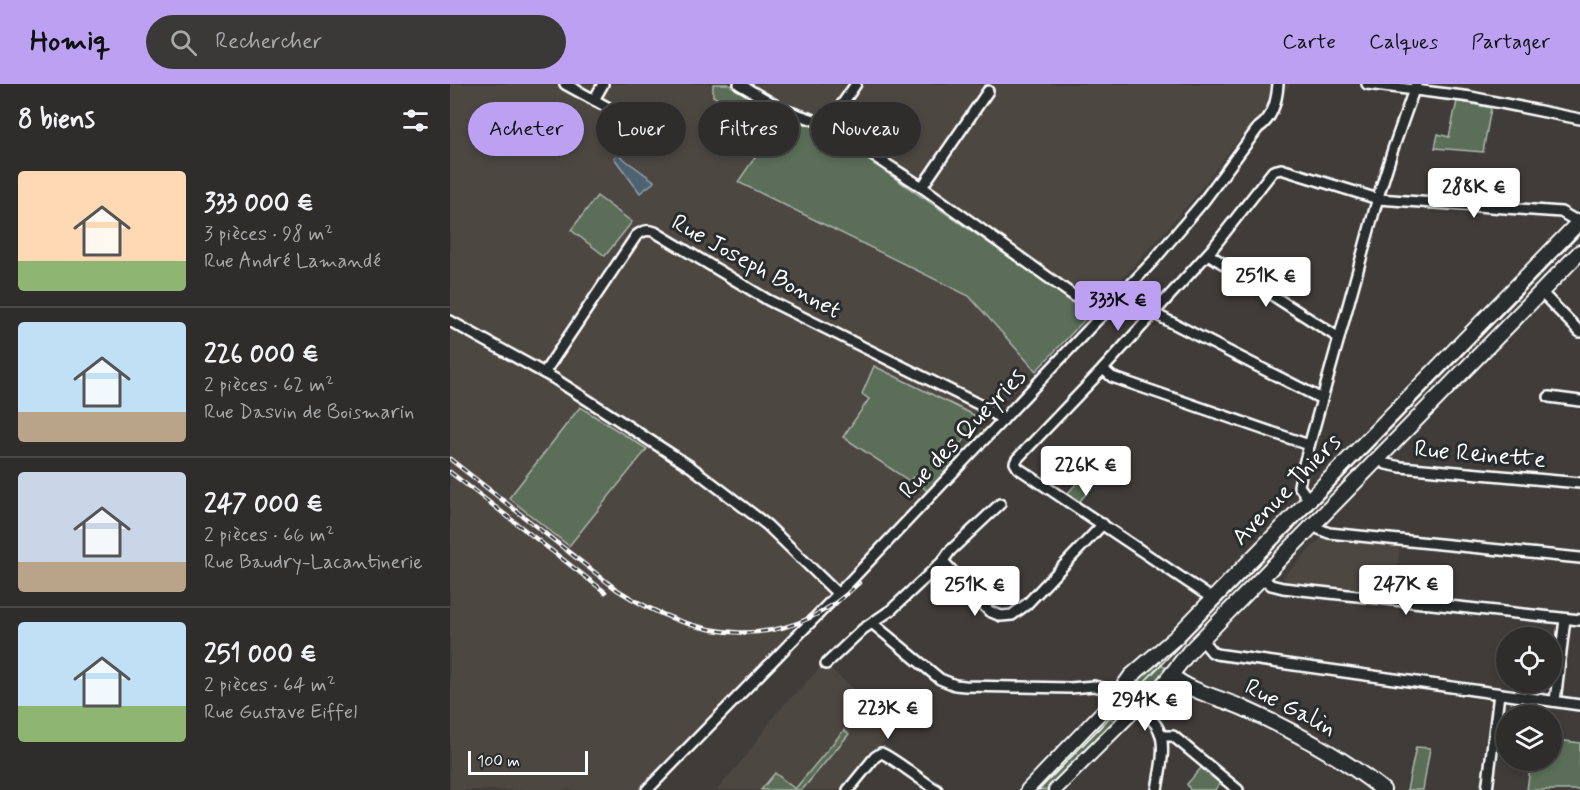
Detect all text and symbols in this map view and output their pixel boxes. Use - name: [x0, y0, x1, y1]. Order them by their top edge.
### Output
- search box: [146, 15, 566, 69]
- text: Homiq: [30, 24, 110, 61]
- icon: search: [167, 26, 200, 59]
- text: Rechercher: [215, 28, 322, 56]
- text: Carte: [1282, 28, 1336, 56]
- text: Calques: [1369, 28, 1438, 56]
- text: Partager: [1471, 28, 1550, 56]
- chip: Acheter: [468, 102, 584, 156]
- chip: Louer: [596, 102, 686, 156]
- chip: Filtres: [698, 102, 799, 156]
- chip: Nouveau: [811, 102, 921, 156]
- text: 8 biens: [18, 103, 95, 137]
- icon: filters: [399, 104, 432, 137]
- pin: 288K €: [1425, 168, 1523, 219]
- text: 288K €: [1442, 174, 1506, 201]
- text: 333 000 €: [204, 187, 314, 221]
- icon: home: [66, 195, 138, 267]
- street label: Rue Joseph Bonnet: [666, 208, 846, 326]
- text: 3 pièces · 98 m²: [204, 221, 333, 248]
- text: Rue André Lamandé: [204, 248, 381, 275]
- pin: 251K €: [1217, 257, 1315, 308]
- text: 251K €: [1236, 263, 1296, 290]
- pin: 333K €: [1069, 281, 1167, 332]
- text: 333K €: [1089, 287, 1147, 314]
- text: 226 000 €: [204, 338, 319, 372]
- icon: home: [66, 346, 138, 418]
- street label: Rue des Queyries: [893, 362, 1033, 506]
- text: 2 pièces · 62 m²: [204, 372, 334, 399]
- text: Rue Dasvin de Boismarin: [204, 399, 414, 426]
- street label: Avenue Thiers: [1226, 427, 1349, 553]
- street label: Rue Reinette: [1413, 434, 1547, 476]
- pin: 226K €: [1037, 446, 1135, 497]
- text: 226K €: [1055, 452, 1117, 479]
- text: 247 000 €: [204, 488, 323, 522]
- icon: home: [66, 496, 138, 568]
- text: 2 pièces · 66 m²: [204, 522, 334, 549]
- text: Rue Baudry-Lacantinerie: [204, 549, 423, 576]
- pin: 247K €: [1357, 565, 1455, 616]
- pin: 251K €: [926, 566, 1024, 617]
- text: 247K €: [1373, 571, 1439, 598]
- text: 251K €: [945, 572, 1005, 599]
- map controls: [1496, 627, 1562, 771]
- button: locate: [1496, 627, 1562, 693]
- text: 251 000 €: [204, 638, 317, 672]
- icon: home: [66, 646, 138, 718]
- text: 2 pièces · 64 m²: [204, 672, 336, 699]
- street label: Rue Galin: [1239, 672, 1341, 744]
- pin: 294K €: [1096, 681, 1194, 732]
- text: 294K €: [1112, 687, 1178, 714]
- pin: 223K €: [839, 689, 937, 740]
- text: 223K €: [857, 695, 919, 722]
- text: Rue Gustave Eiffel: [204, 699, 357, 726]
- button: layers: [1496, 705, 1562, 771]
- scale bar: [468, 748, 588, 776]
- text: 100 m: [477, 751, 520, 772]

